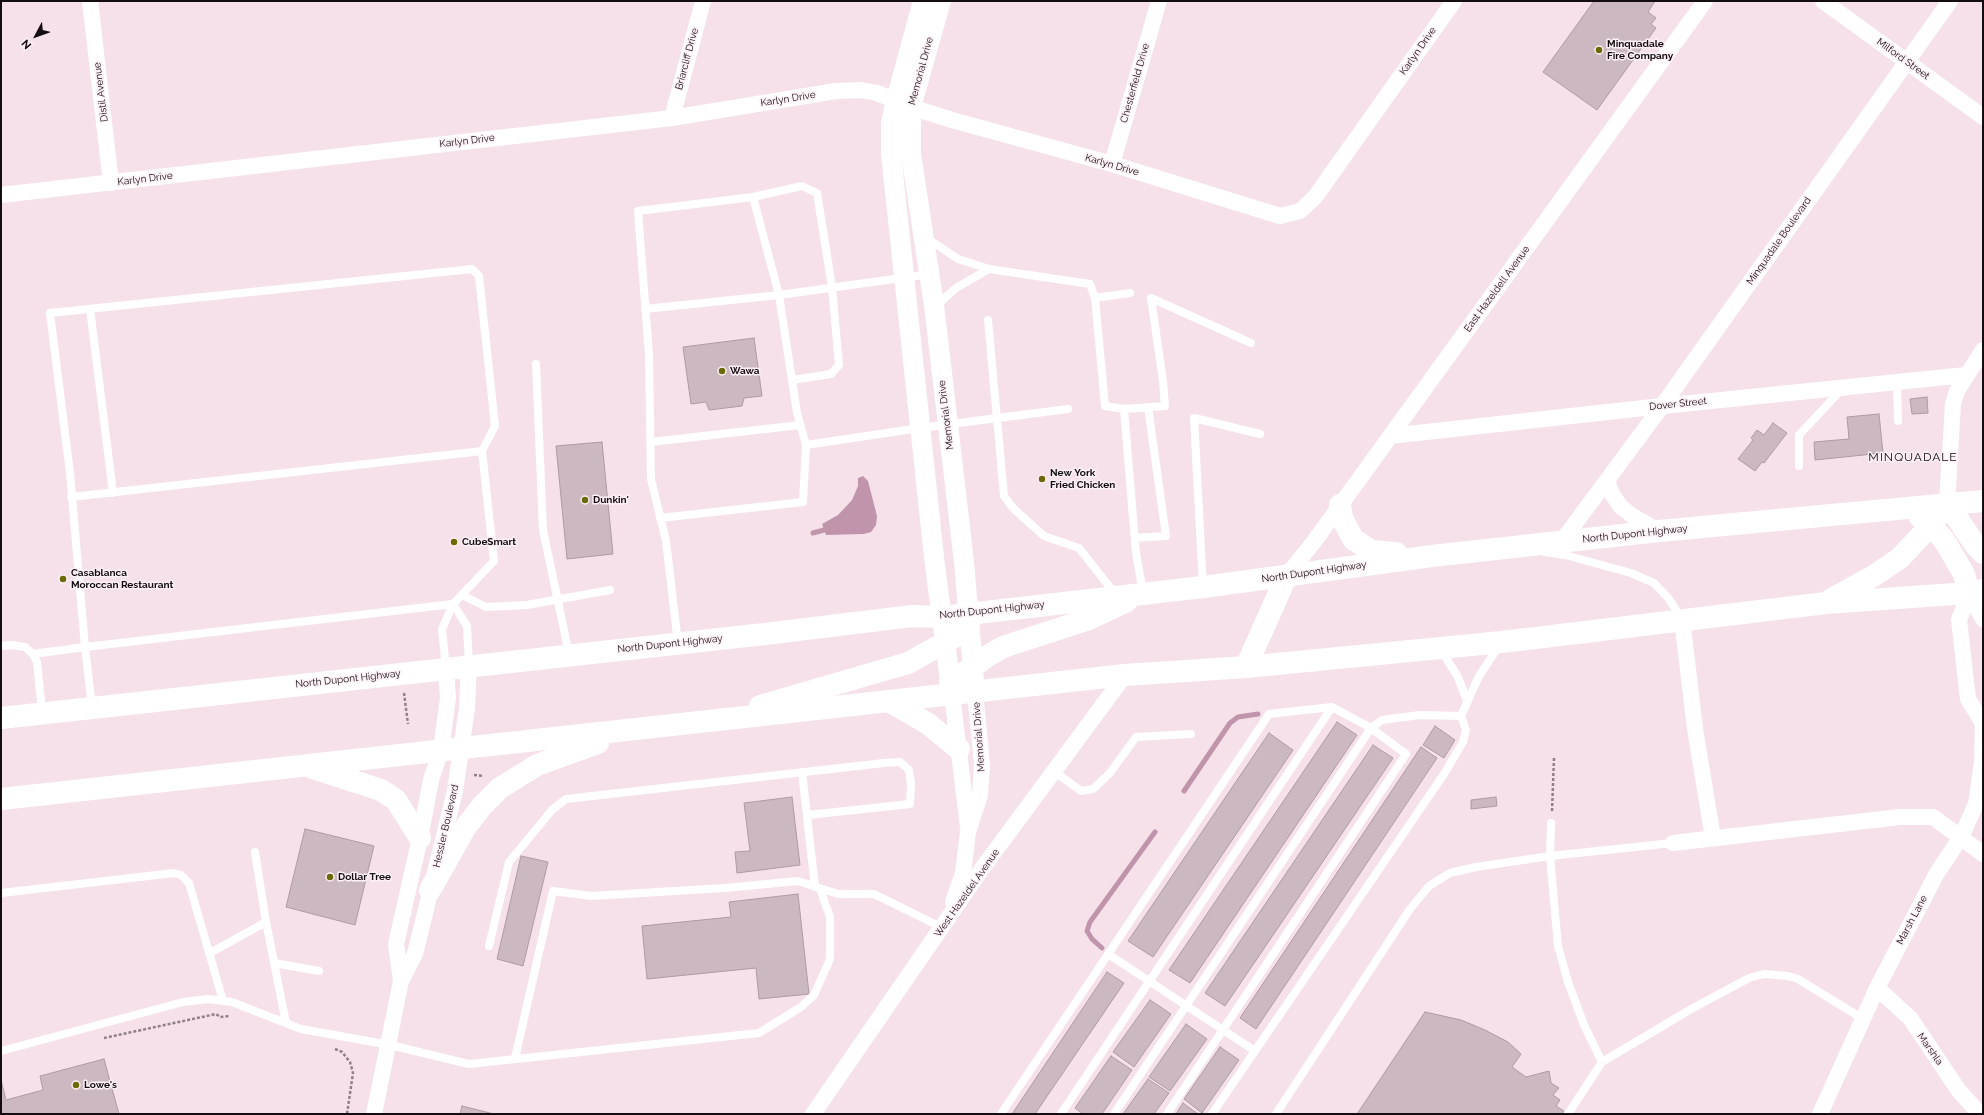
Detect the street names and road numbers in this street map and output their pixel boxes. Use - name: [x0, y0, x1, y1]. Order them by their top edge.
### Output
- street label: Karlyn Drive: [1397, 25, 1439, 77]
- street label: Briarcliff Drive: [673, 27, 701, 91]
- street label: Memorial Drive: [906, 36, 936, 106]
- street label: Milford Street: [1874, 36, 1932, 82]
- street label: Chesterfield Drive: [1118, 42, 1152, 124]
- street label: Distil Avenue: [91, 61, 111, 123]
- street label: Karlyn Drive: [760, 89, 816, 109]
- street label: Karlyn Drive: [439, 132, 495, 150]
- street label: Karlyn Drive: [1084, 152, 1140, 178]
- street label: Karlyn Drive: [117, 170, 173, 188]
- street label: Minquadale Boulevard: [1744, 195, 1814, 287]
- street label: East Hazeldell Avenue: [1462, 244, 1532, 334]
- street label: Memorial Drive: [936, 380, 956, 450]
- street label: Dover Street: [1649, 395, 1707, 413]
- street label: North Dupont Highway: [1582, 522, 1688, 546]
- street label: North Dupont Highway: [1261, 559, 1367, 585]
- street label: North Dupont Highway: [939, 598, 1045, 622]
- street label: North Dupont Highway: [617, 632, 723, 656]
- street label: North Dupont Highway: [295, 667, 401, 691]
- street label: Memorial Drive: [971, 702, 987, 772]
- street label: Hessler Boulevard: [431, 783, 461, 869]
- street label: West Hazeldel Avenue: [932, 847, 1002, 939]
- street label: Marsh Lane: [1894, 893, 1930, 947]
- street label: Marshla: [1915, 1031, 1945, 1067]

